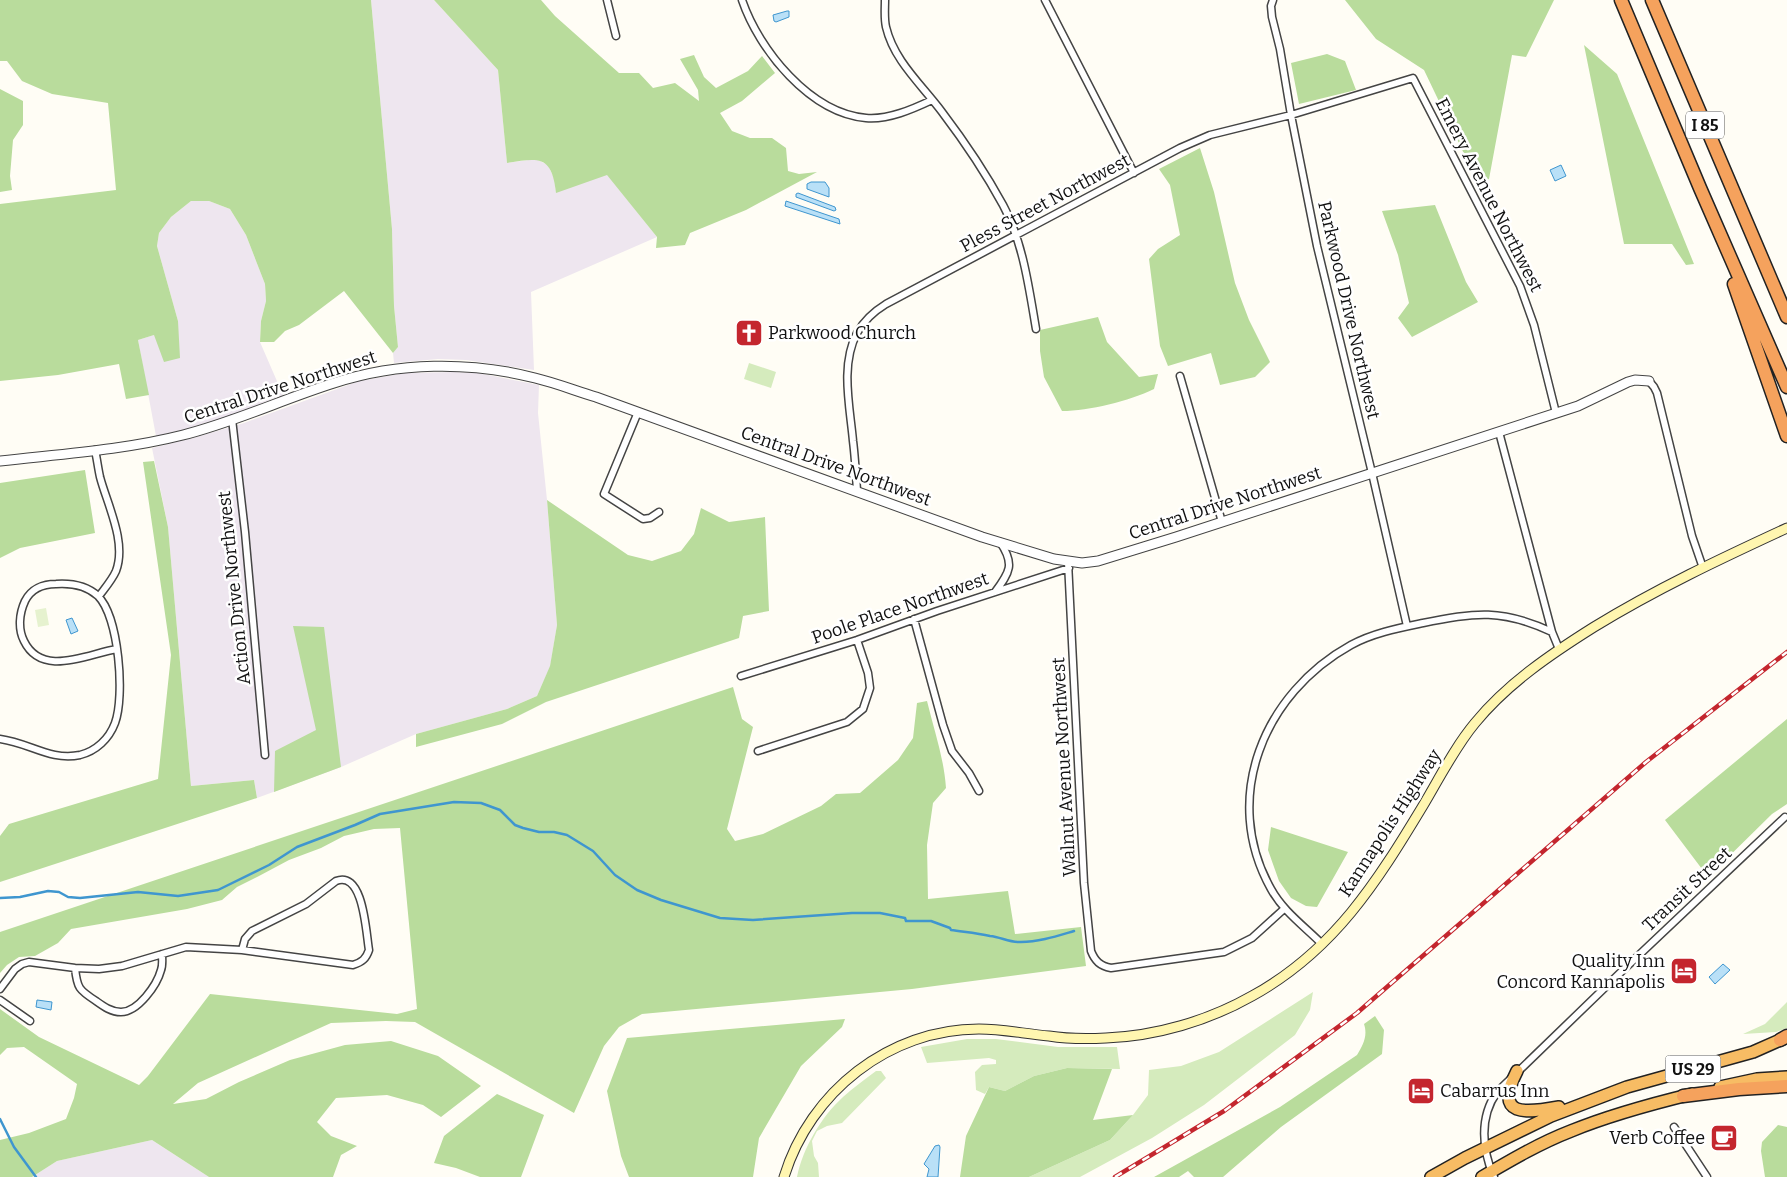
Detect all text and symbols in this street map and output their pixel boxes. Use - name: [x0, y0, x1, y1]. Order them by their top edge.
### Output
- street label: Emery Avenue Northwest: [1430, 94, 1548, 296]
- road number: I 85: [1686, 112, 1724, 138]
- street label: Pless Street Northwest: [956, 149, 1134, 257]
- street label: Parkwood Drive Northwest: [1313, 199, 1385, 422]
- church icon: Parkwood Church: [734, 318, 764, 348]
- place label: Parkwood Church: [768, 322, 916, 344]
- street label: Central Drive Northwest: [181, 345, 380, 429]
- street label: Central Drive Northwest: [738, 421, 935, 511]
- street label: Central Drive Northwest: [1126, 461, 1325, 545]
- street label: Action Drive Northwest: [213, 489, 255, 686]
- street label: Poole Place Northwest: [809, 567, 992, 649]
- street label: Walnut Avenue Northwest: [1047, 656, 1081, 877]
- street label: Kannapolis Highway: [1334, 745, 1446, 901]
- street label: Transit Street: [1638, 842, 1736, 936]
- place label: Quality Inn Concord Kannapolis: [1496, 950, 1666, 993]
- hotel icon: Quality Inn Concord Kannapolis: [1669, 956, 1699, 986]
- road number: US 29: [1666, 1056, 1720, 1082]
- hotel icon: Cabarrus Inn: [1406, 1076, 1436, 1106]
- place label: Cabarrus Inn: [1440, 1080, 1550, 1102]
- cafe icon: Verb Coffee: [1709, 1123, 1739, 1153]
- place label: Verb Coffee: [1609, 1127, 1705, 1149]

